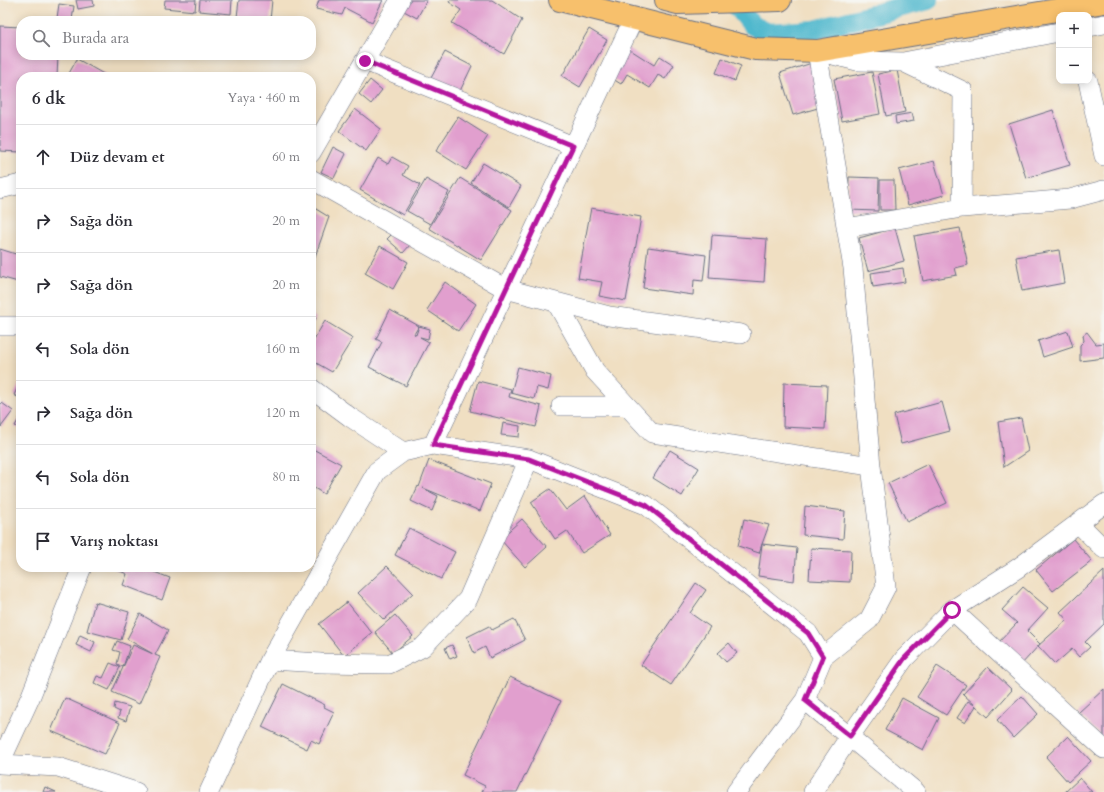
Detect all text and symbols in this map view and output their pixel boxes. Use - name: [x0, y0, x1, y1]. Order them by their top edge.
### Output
- map controls: [1056, 12, 1092, 84]
- button: +: [1056, 12, 1092, 48]
- search box: [16, 16, 316, 60]
- icon: search: [30, 27, 52, 49]
- text: Burada ara: [62, 28, 129, 48]
- button: −: [1056, 48, 1092, 84]
- route end: [356, 52, 374, 70]
- text: 6 dk: [32, 87, 66, 110]
- text: Yaya · 460 m: [227, 89, 300, 107]
- icon: ahead: [32, 146, 54, 168]
- text: Düz devam et: [70, 147, 165, 167]
- text: 60 m: [272, 148, 300, 166]
- icon: right: [32, 210, 54, 232]
- text: Sağa dön: [70, 211, 133, 231]
- text: 20 m: [272, 212, 300, 230]
- icon: right: [32, 274, 54, 296]
- text: Sağa dön: [70, 275, 133, 295]
- text: 20 m: [272, 276, 300, 294]
- icon: left: [32, 338, 54, 360]
- text: Sola dön: [70, 339, 130, 359]
- text: 160 m: [266, 340, 300, 358]
- icon: right: [32, 402, 54, 424]
- text: Sağa dön: [70, 403, 133, 423]
- text: 120 m: [266, 404, 300, 422]
- icon: left: [32, 466, 54, 488]
- text: Sola dön: [70, 467, 130, 487]
- text: 80 m: [272, 468, 300, 486]
- icon: arrive: [32, 530, 54, 552]
- text: Varış noktası: [70, 531, 159, 551]
- route start: [943, 601, 961, 619]

